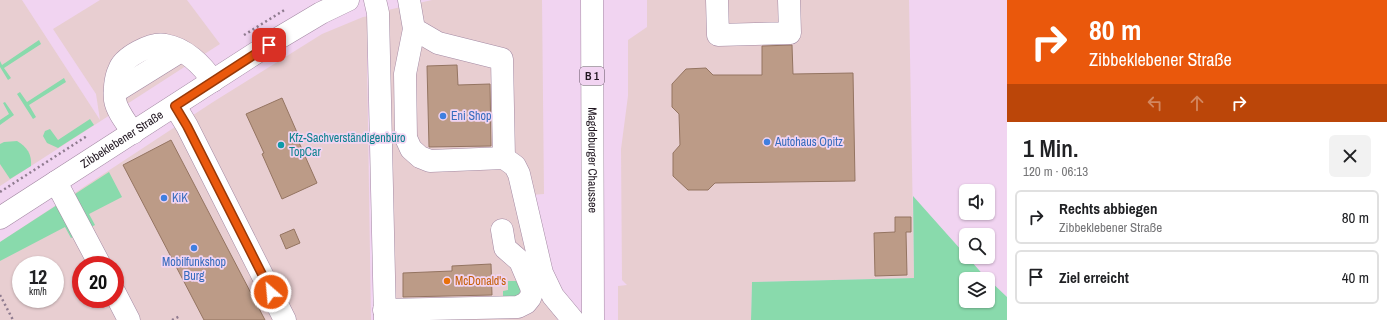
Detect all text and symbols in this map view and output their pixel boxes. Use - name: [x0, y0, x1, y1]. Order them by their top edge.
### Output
- text: 80 m: [1089, 11, 1141, 49]
- icon: right: [1023, 16, 1075, 68]
- pin: [252, 28, 286, 62]
- icon: arrive: [258, 34, 280, 56]
- text: Zibbeklebener Straße: [1089, 47, 1232, 72]
- road number: B 1: [580, 67, 604, 85]
- icon: left: [1144, 92, 1166, 114]
- icon: ahead: [1186, 92, 1208, 114]
- icon: right: [1228, 92, 1250, 114]
- street label: Zibbeklebener Straße: [77, 107, 166, 172]
- street label: Magdeburger Chaussee: [584, 107, 601, 213]
- place label: Eni Shop: [451, 108, 492, 124]
- marker: Eni Shop: [438, 111, 448, 121]
- place label: Kfz-Sachverständigenbüro TopCar: [289, 130, 406, 160]
- text: 1 Min.: [1023, 132, 1078, 164]
- place label: Autohaus Opitz: [774, 134, 843, 150]
- button: close: [1329, 135, 1371, 177]
- marker: Autohaus Opitz: [762, 137, 772, 147]
- marker: Kfz-Sachverständigenbüro TopCar: [276, 140, 286, 150]
- text: 120 m · 06:13: [1023, 163, 1088, 180]
- map controls: [959, 184, 995, 308]
- button: sound: [959, 184, 995, 220]
- place label: KiK: [172, 190, 188, 206]
- marker: KiK: [159, 193, 169, 203]
- text: Rechts abbiegen: [1059, 198, 1157, 219]
- icon: right: [1025, 206, 1047, 228]
- text: 80 m: [1342, 207, 1369, 228]
- text: Zibbeklebener Straße: [1059, 219, 1162, 236]
- button: search: [959, 228, 995, 264]
- marker: Mobilfunkshop Burg: [189, 243, 199, 253]
- place label: Mobilfunkshop Burg: [162, 254, 226, 284]
- speed limit sign: 20: [72, 256, 124, 308]
- text: 12: [29, 263, 47, 290]
- icon: arrive: [1025, 266, 1047, 288]
- text: Ziel erreicht: [1059, 267, 1129, 288]
- text: 40 m: [1342, 267, 1369, 288]
- position arrow: [250, 271, 292, 313]
- button: layers: [959, 272, 995, 308]
- place label: McDonald's: [455, 273, 506, 289]
- marker: McDonald's: [442, 276, 452, 286]
- text: km/h: [29, 285, 47, 298]

